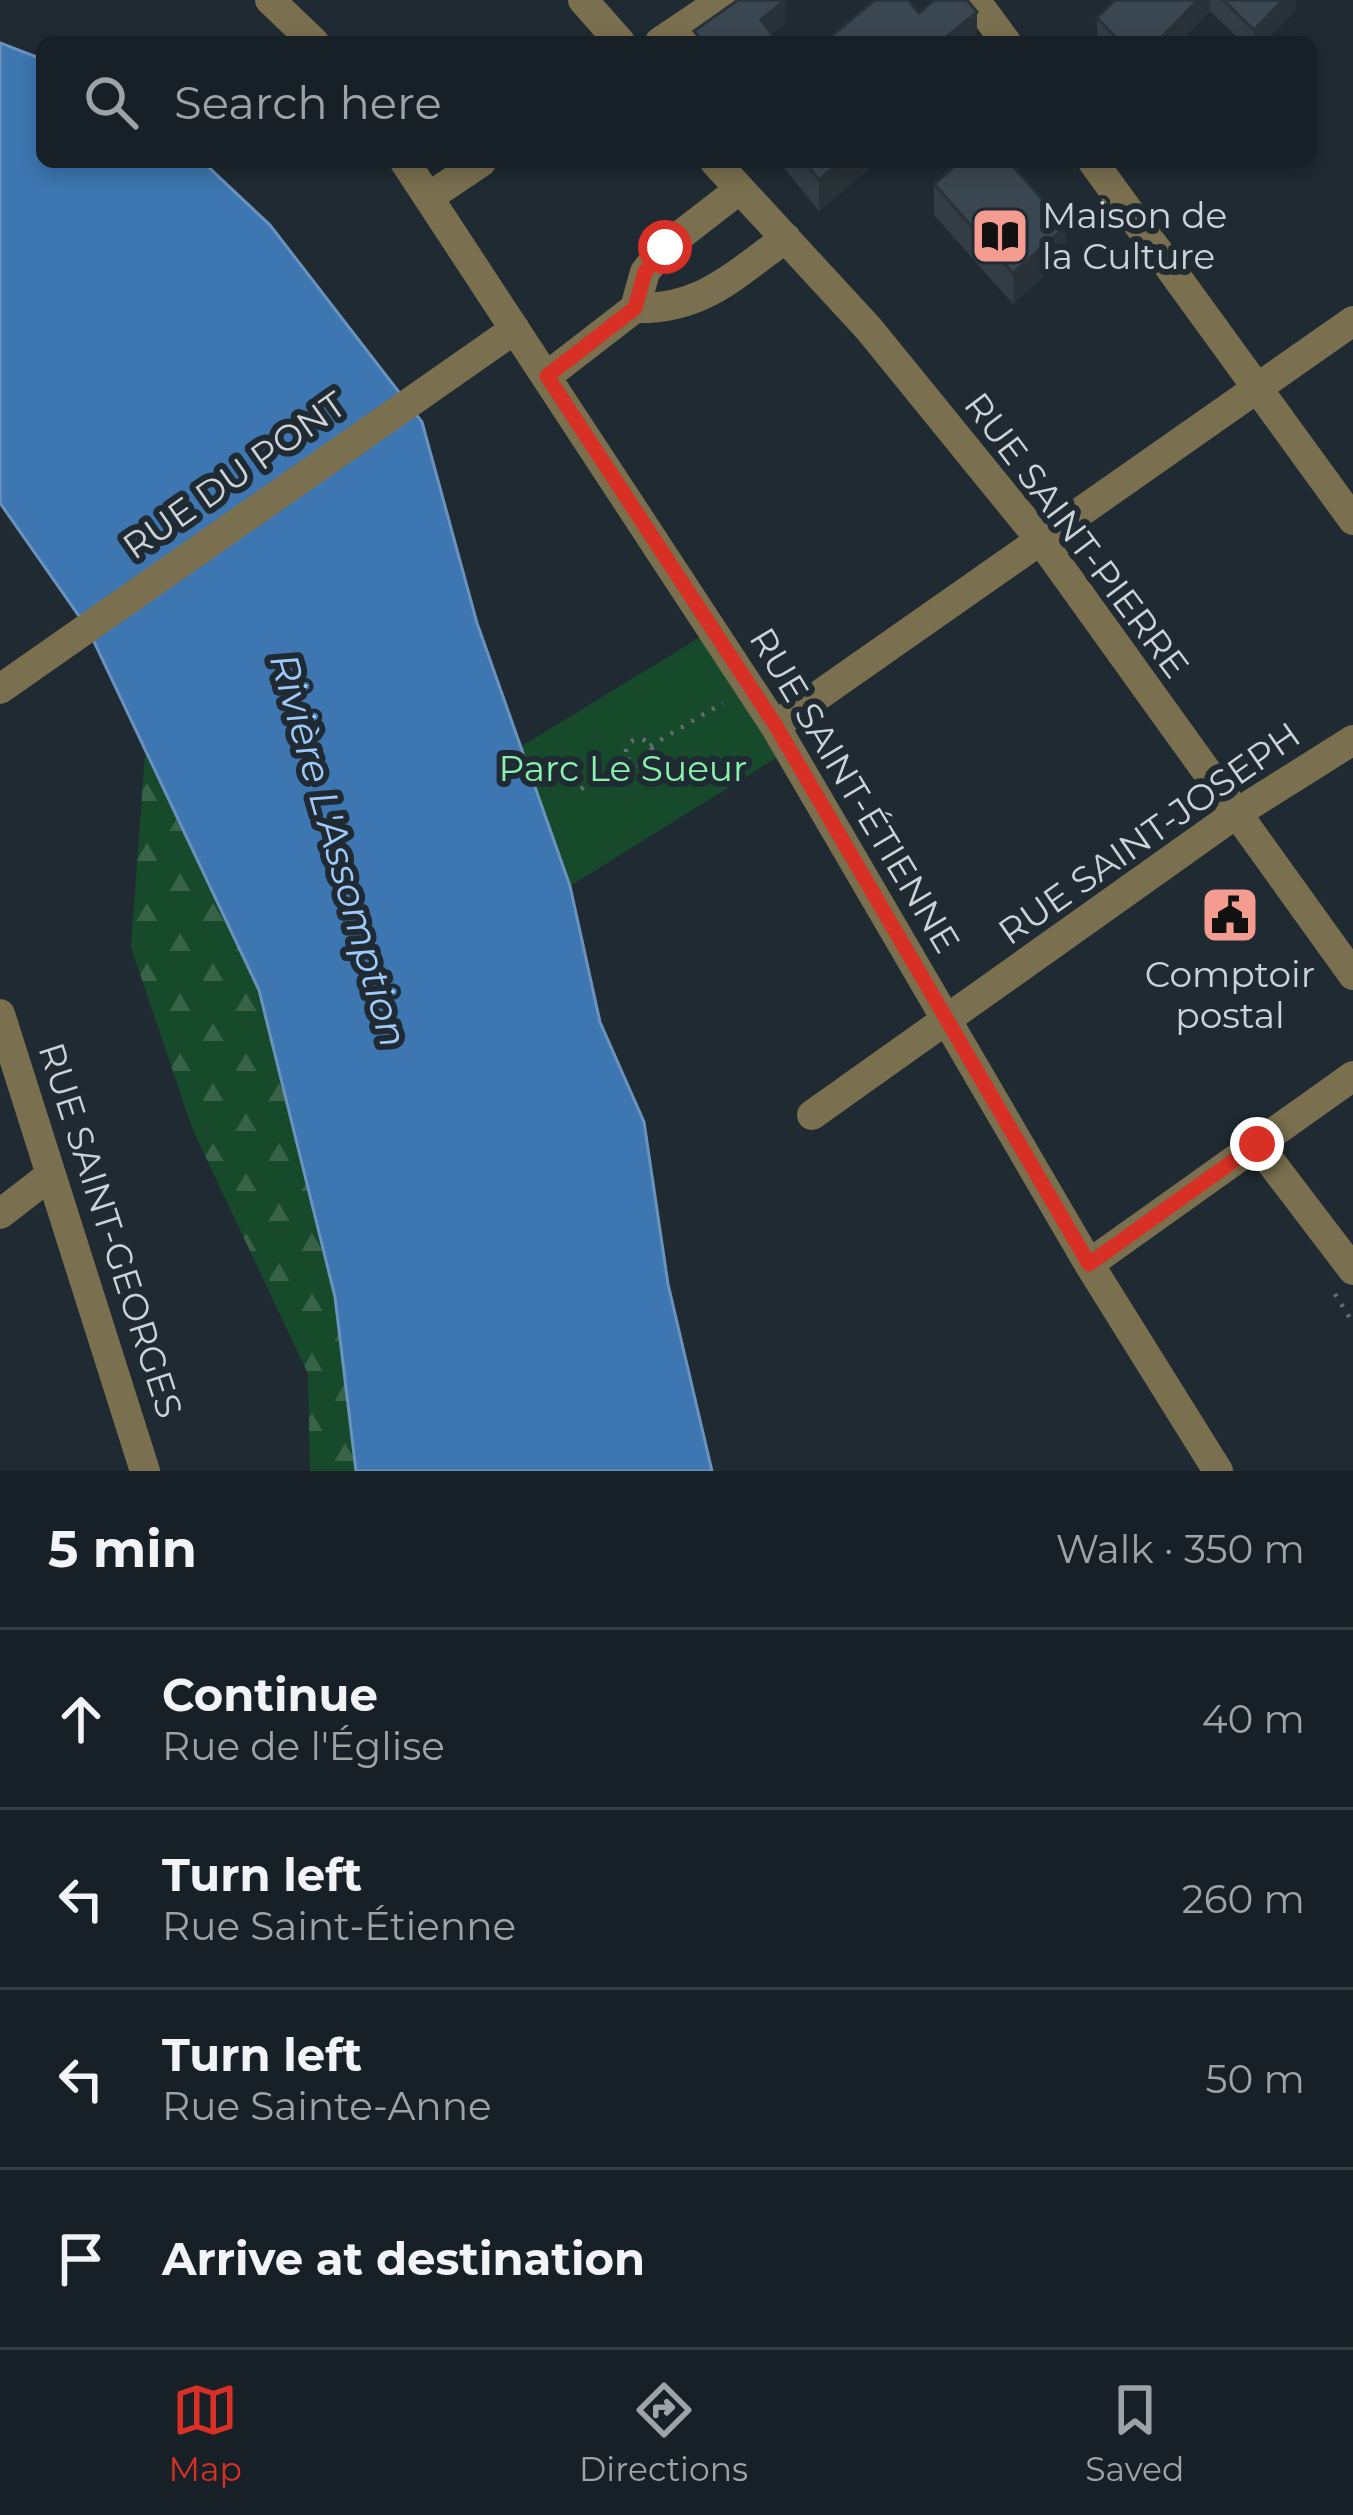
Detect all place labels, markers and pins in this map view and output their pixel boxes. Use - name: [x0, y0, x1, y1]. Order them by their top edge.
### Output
- place label: Maison de la Culture: [1042, 193, 1227, 278]
- library icon: Maison de la Culture: [969, 205, 1031, 267]
- public building icon: Comptoir postal: [1199, 884, 1261, 946]
- place label: Comptoir postal: [1145, 952, 1315, 1037]

